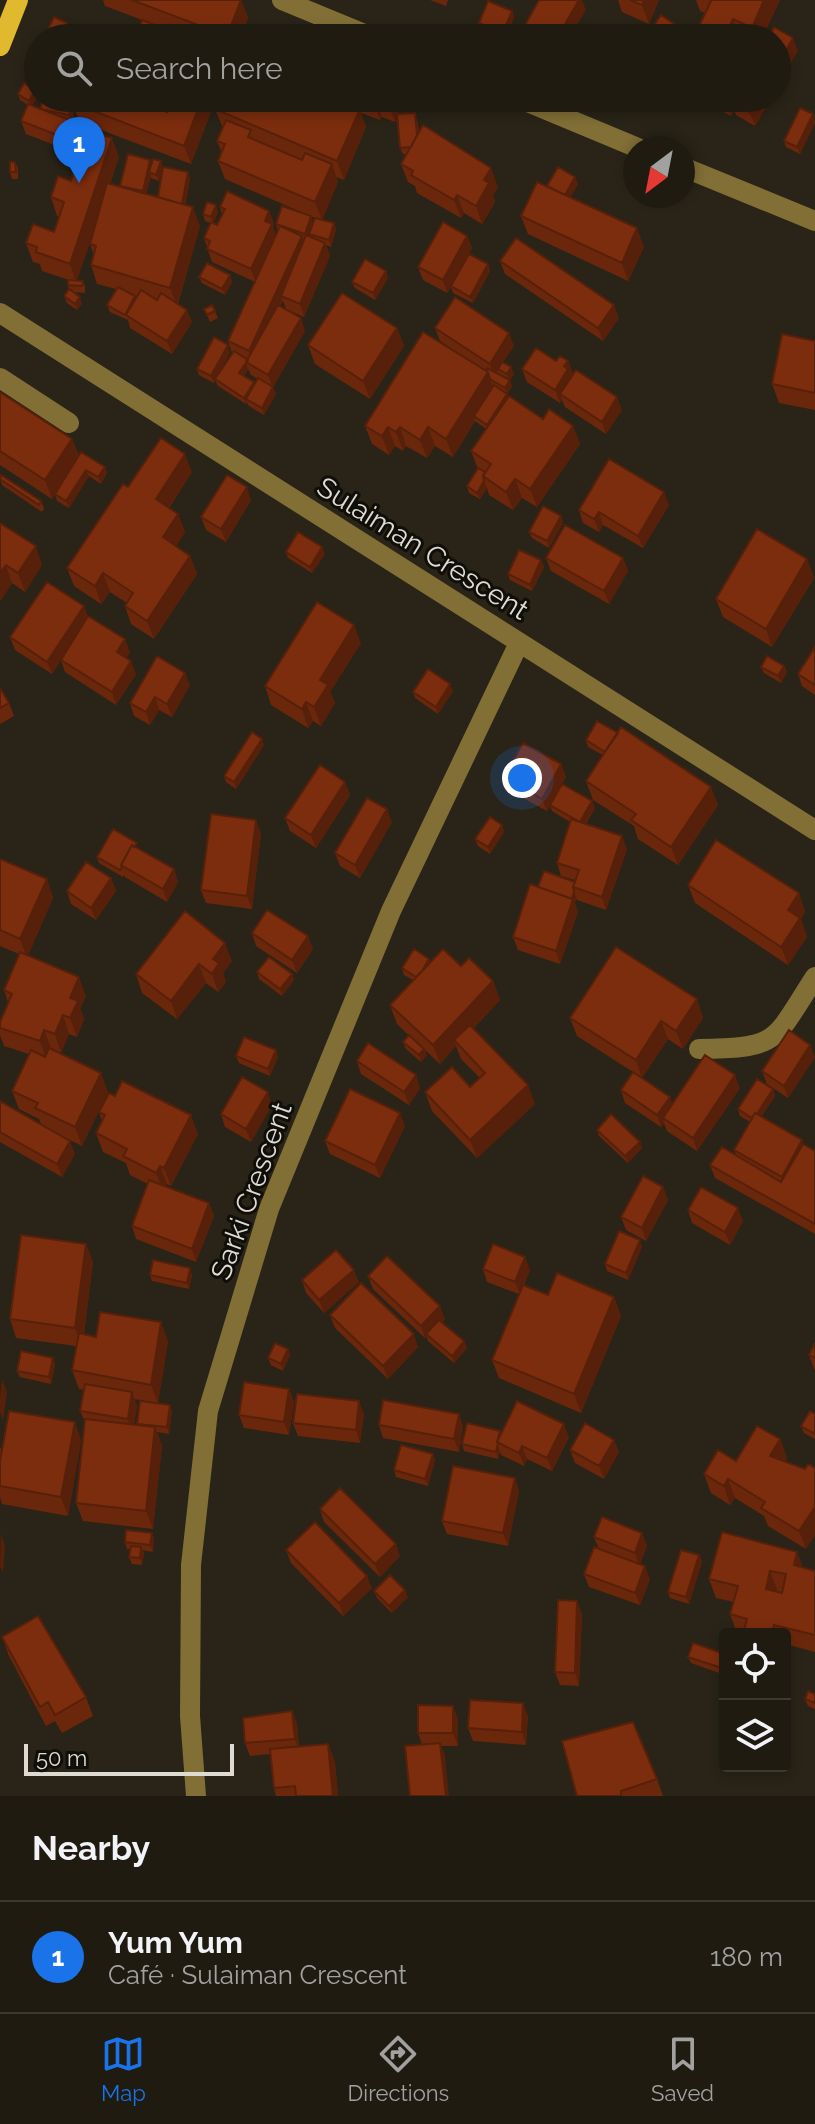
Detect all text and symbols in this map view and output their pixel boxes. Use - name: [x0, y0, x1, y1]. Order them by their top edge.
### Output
- search box: [24, 24, 791, 112]
- icon: search: [52, 46, 96, 90]
- text: Search here: [116, 51, 283, 86]
- pin: 1: [53, 117, 105, 183]
- north arrow: [623, 136, 695, 208]
- street label: Sulaiman Crescent: [311, 470, 535, 627]
- your location: [502, 758, 542, 798]
- street label: Sarki Crescent: [204, 1098, 299, 1284]
- map controls: [719, 1628, 791, 1772]
- button: locate: [719, 1628, 791, 1700]
- button: layers: [719, 1700, 791, 1772]
- scale bar: [24, 1740, 234, 1776]
- text: 50 m: [36, 1745, 87, 1771]
- text: Nearby: [32, 1828, 150, 1868]
- text: Yum Yum: [108, 1925, 243, 1960]
- text: 1: [52, 1942, 64, 1972]
- text: 180 m: [710, 1942, 783, 1972]
- text: Café · Sulaiman Crescent: [108, 1960, 407, 1990]
- tab: Map: [101, 2032, 146, 2106]
- tab: Directions: [348, 2032, 449, 2106]
- tab: Saved: [651, 2032, 714, 2106]

